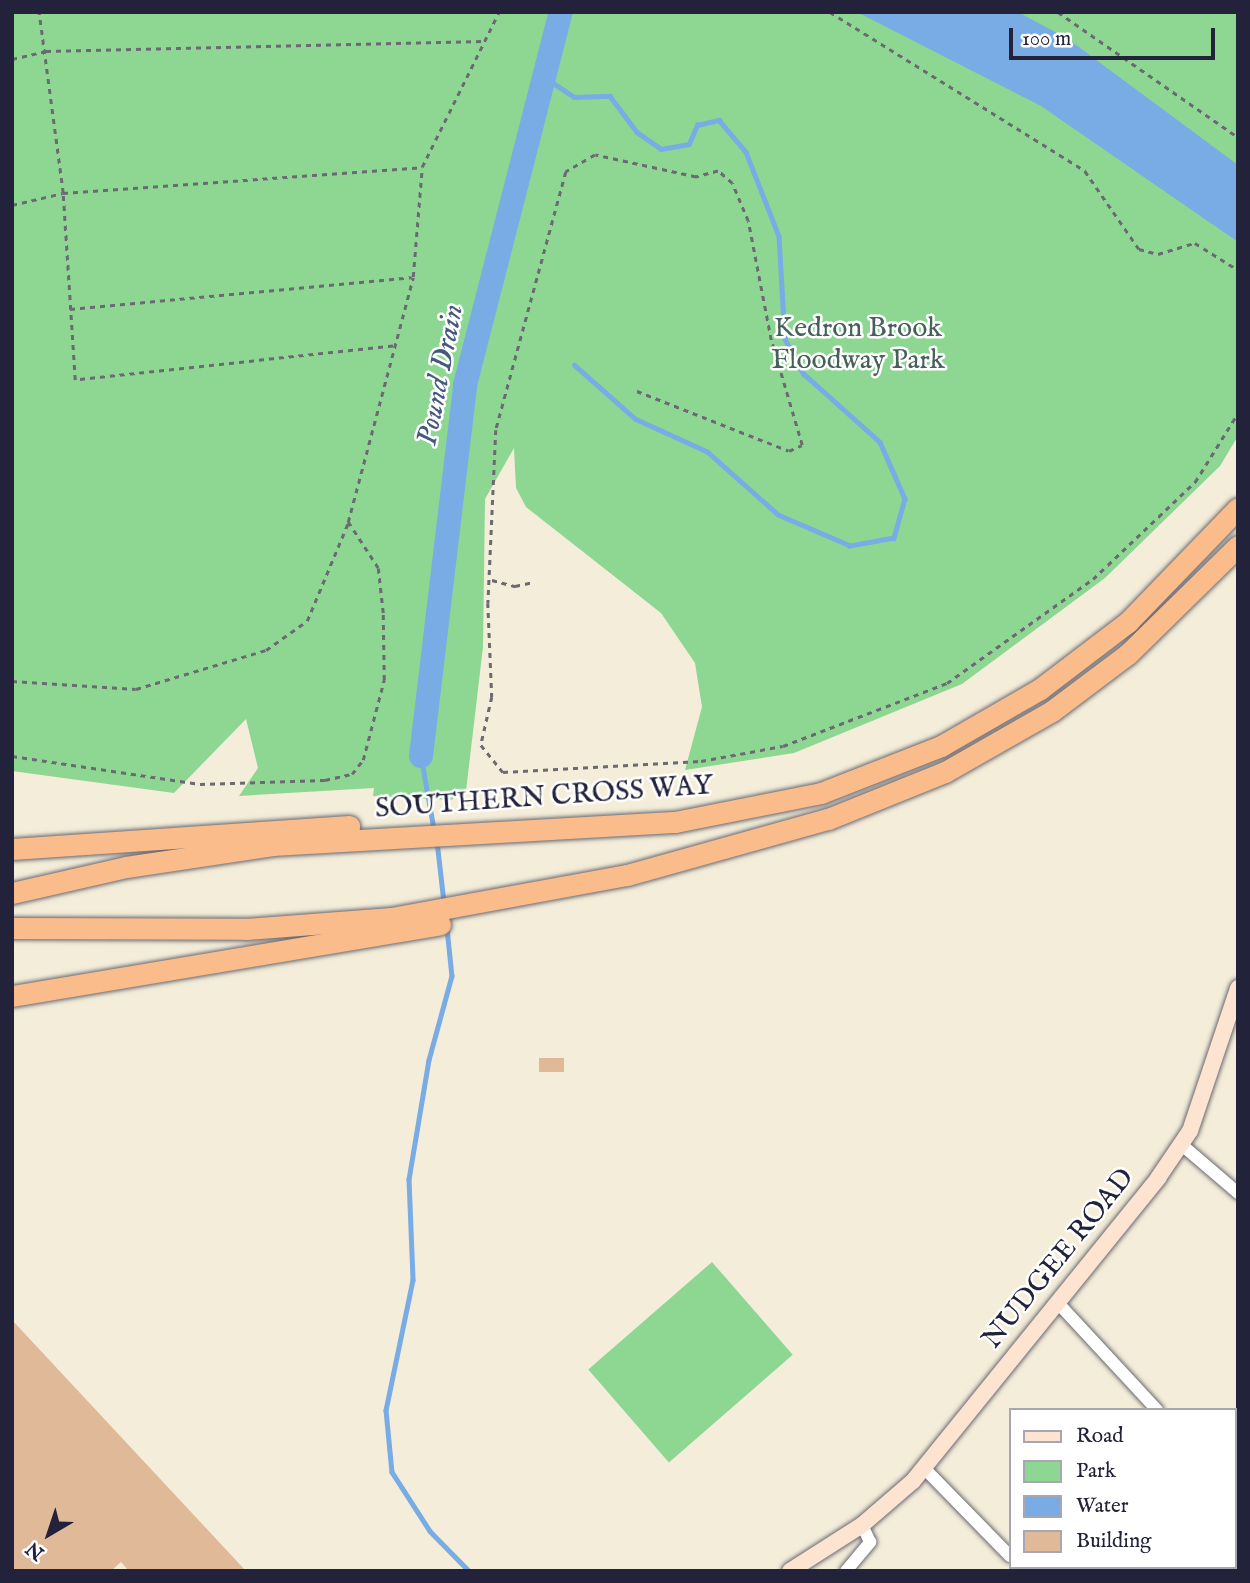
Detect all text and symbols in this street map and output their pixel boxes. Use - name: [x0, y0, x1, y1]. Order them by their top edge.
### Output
- scale bar: [1012, 14, 1218, 58]
- text: 100 m: [1022, 26, 1071, 53]
- water label: Pound Drain: [410, 301, 472, 449]
- park label: Kedron Brook Floodway Park: [771, 312, 945, 378]
- street label: SOUTHERN CROSS WAY: [374, 769, 714, 827]
- street label: NUDGEE ROAD: [976, 1162, 1142, 1356]
- legend: [1009, 1408, 1236, 1569]
- text: Road: [1076, 1423, 1123, 1450]
- text: Park: [1076, 1458, 1116, 1485]
- text: Water: [1076, 1493, 1128, 1520]
- north arrow: [14, 1499, 84, 1569]
- text: Building: [1076, 1528, 1151, 1555]
- text: N: [22, 1536, 50, 1565]

